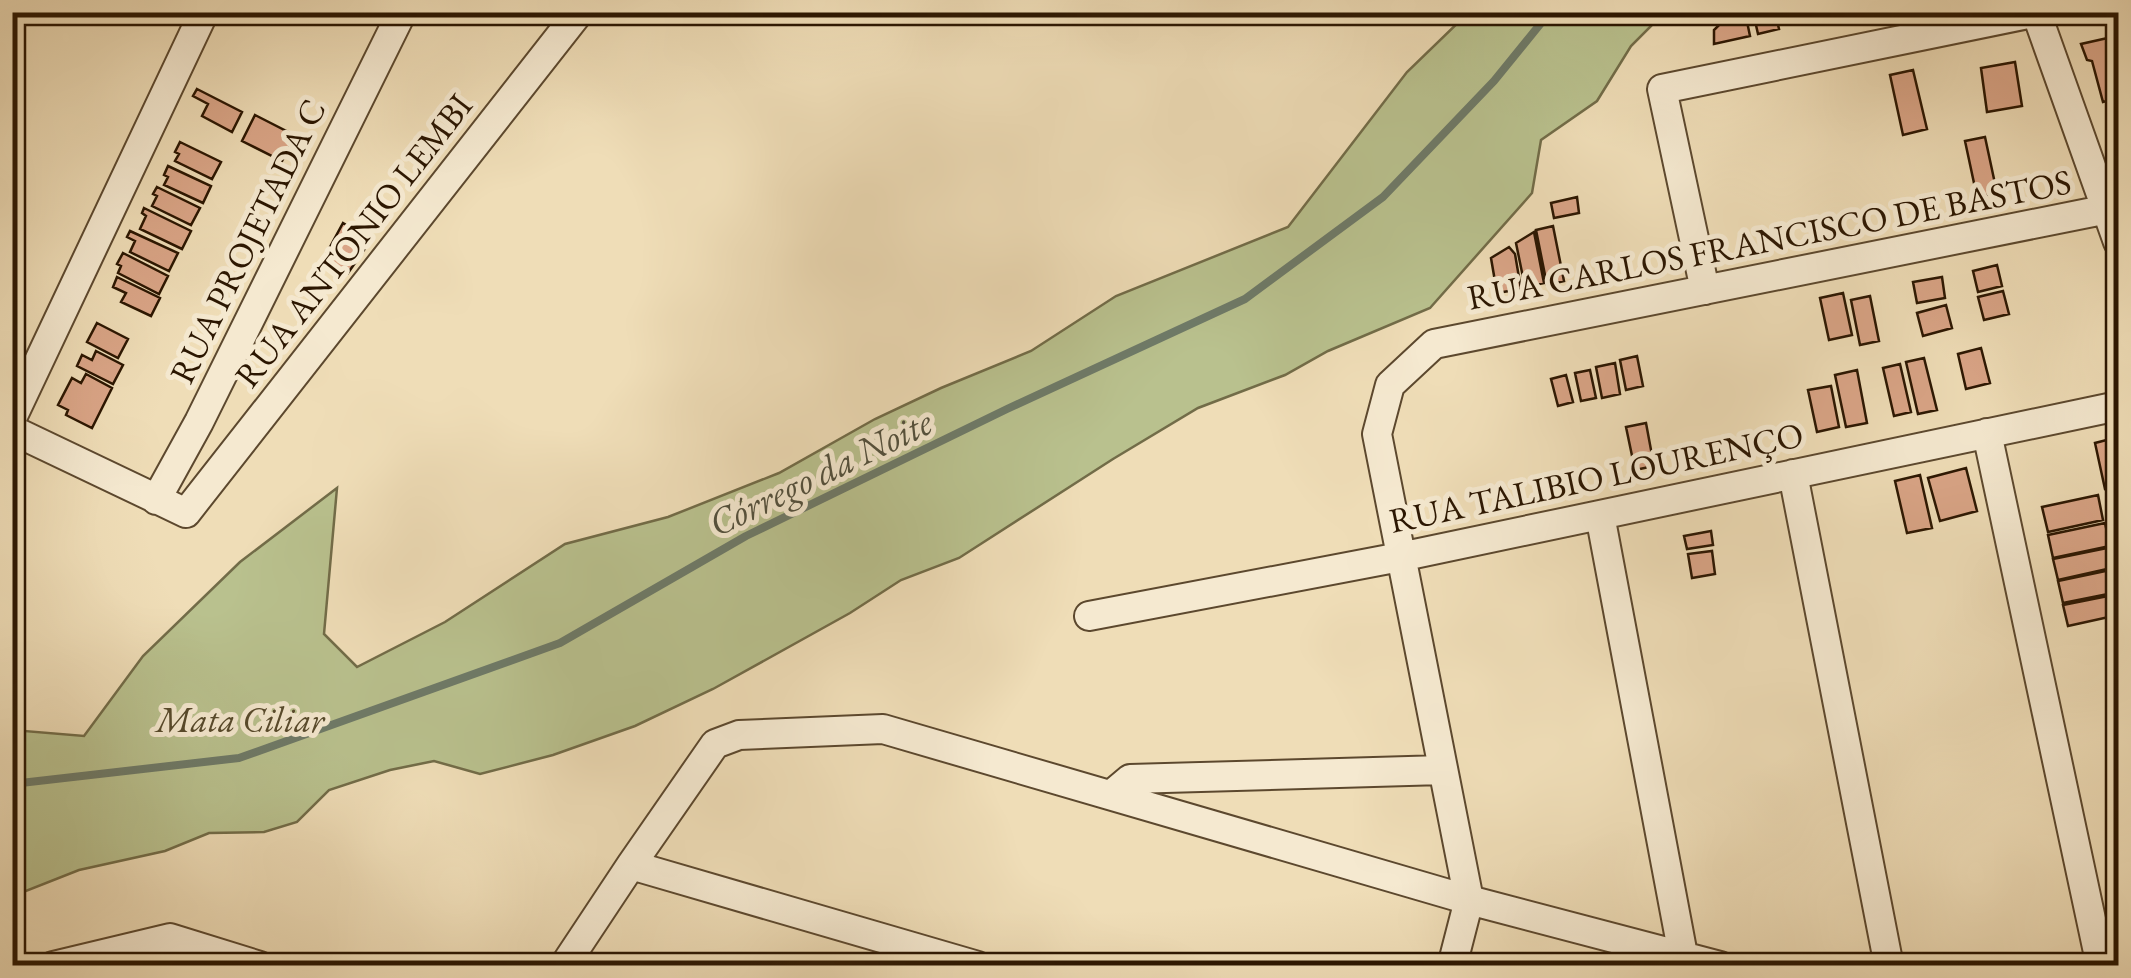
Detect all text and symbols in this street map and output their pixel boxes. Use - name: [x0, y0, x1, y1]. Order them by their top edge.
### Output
- street label: RUA ANTONIO LEMBI: [224, 84, 482, 396]
- street label: RUA PROJETADA C: [159, 91, 335, 391]
- street label: RUA CARLOS FRANCISCO DE BASTOS: [1463, 158, 2075, 320]
- water label: Córrego da Noite: [700, 396, 941, 547]
- street label: RUA TALIBIO LOURENÇO: [1385, 411, 1807, 543]
- park label: Mata Ciliar: [154, 697, 326, 742]

